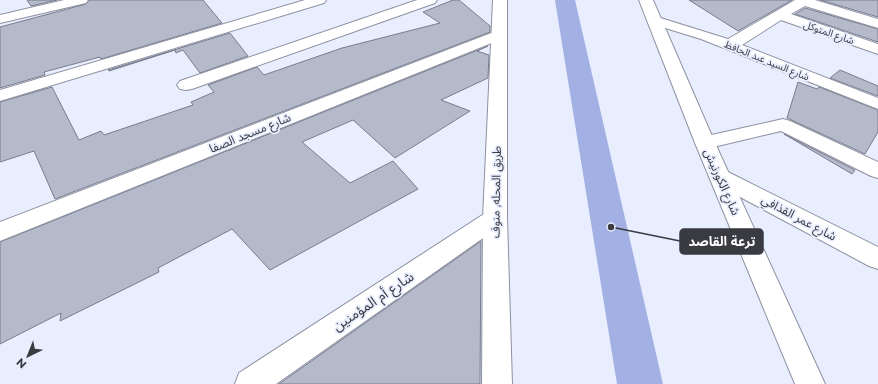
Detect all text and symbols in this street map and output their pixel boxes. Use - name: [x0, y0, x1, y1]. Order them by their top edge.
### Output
- street label: شارع المتوكل: [801, 18, 856, 48]
- street label: شارع السيد عبد الحافظ: [722, 37, 811, 84]
- street label: شارع مسجد الصفا: [207, 109, 294, 158]
- street label: طريق المحله, منوف: [487, 146, 505, 238]
- street label: شارع الكورنيش: [699, 146, 744, 218]
- street label: شارع عمر القذافي: [758, 192, 839, 246]
- callout: ترعة القاصد: [680, 229, 763, 254]
- text: ترعة القاصد: [689, 233, 756, 249]
- street label: شارع أم المؤمنين: [329, 267, 418, 336]
- north arrow: [8, 336, 48, 376]
- text: N: [13, 355, 29, 371]

